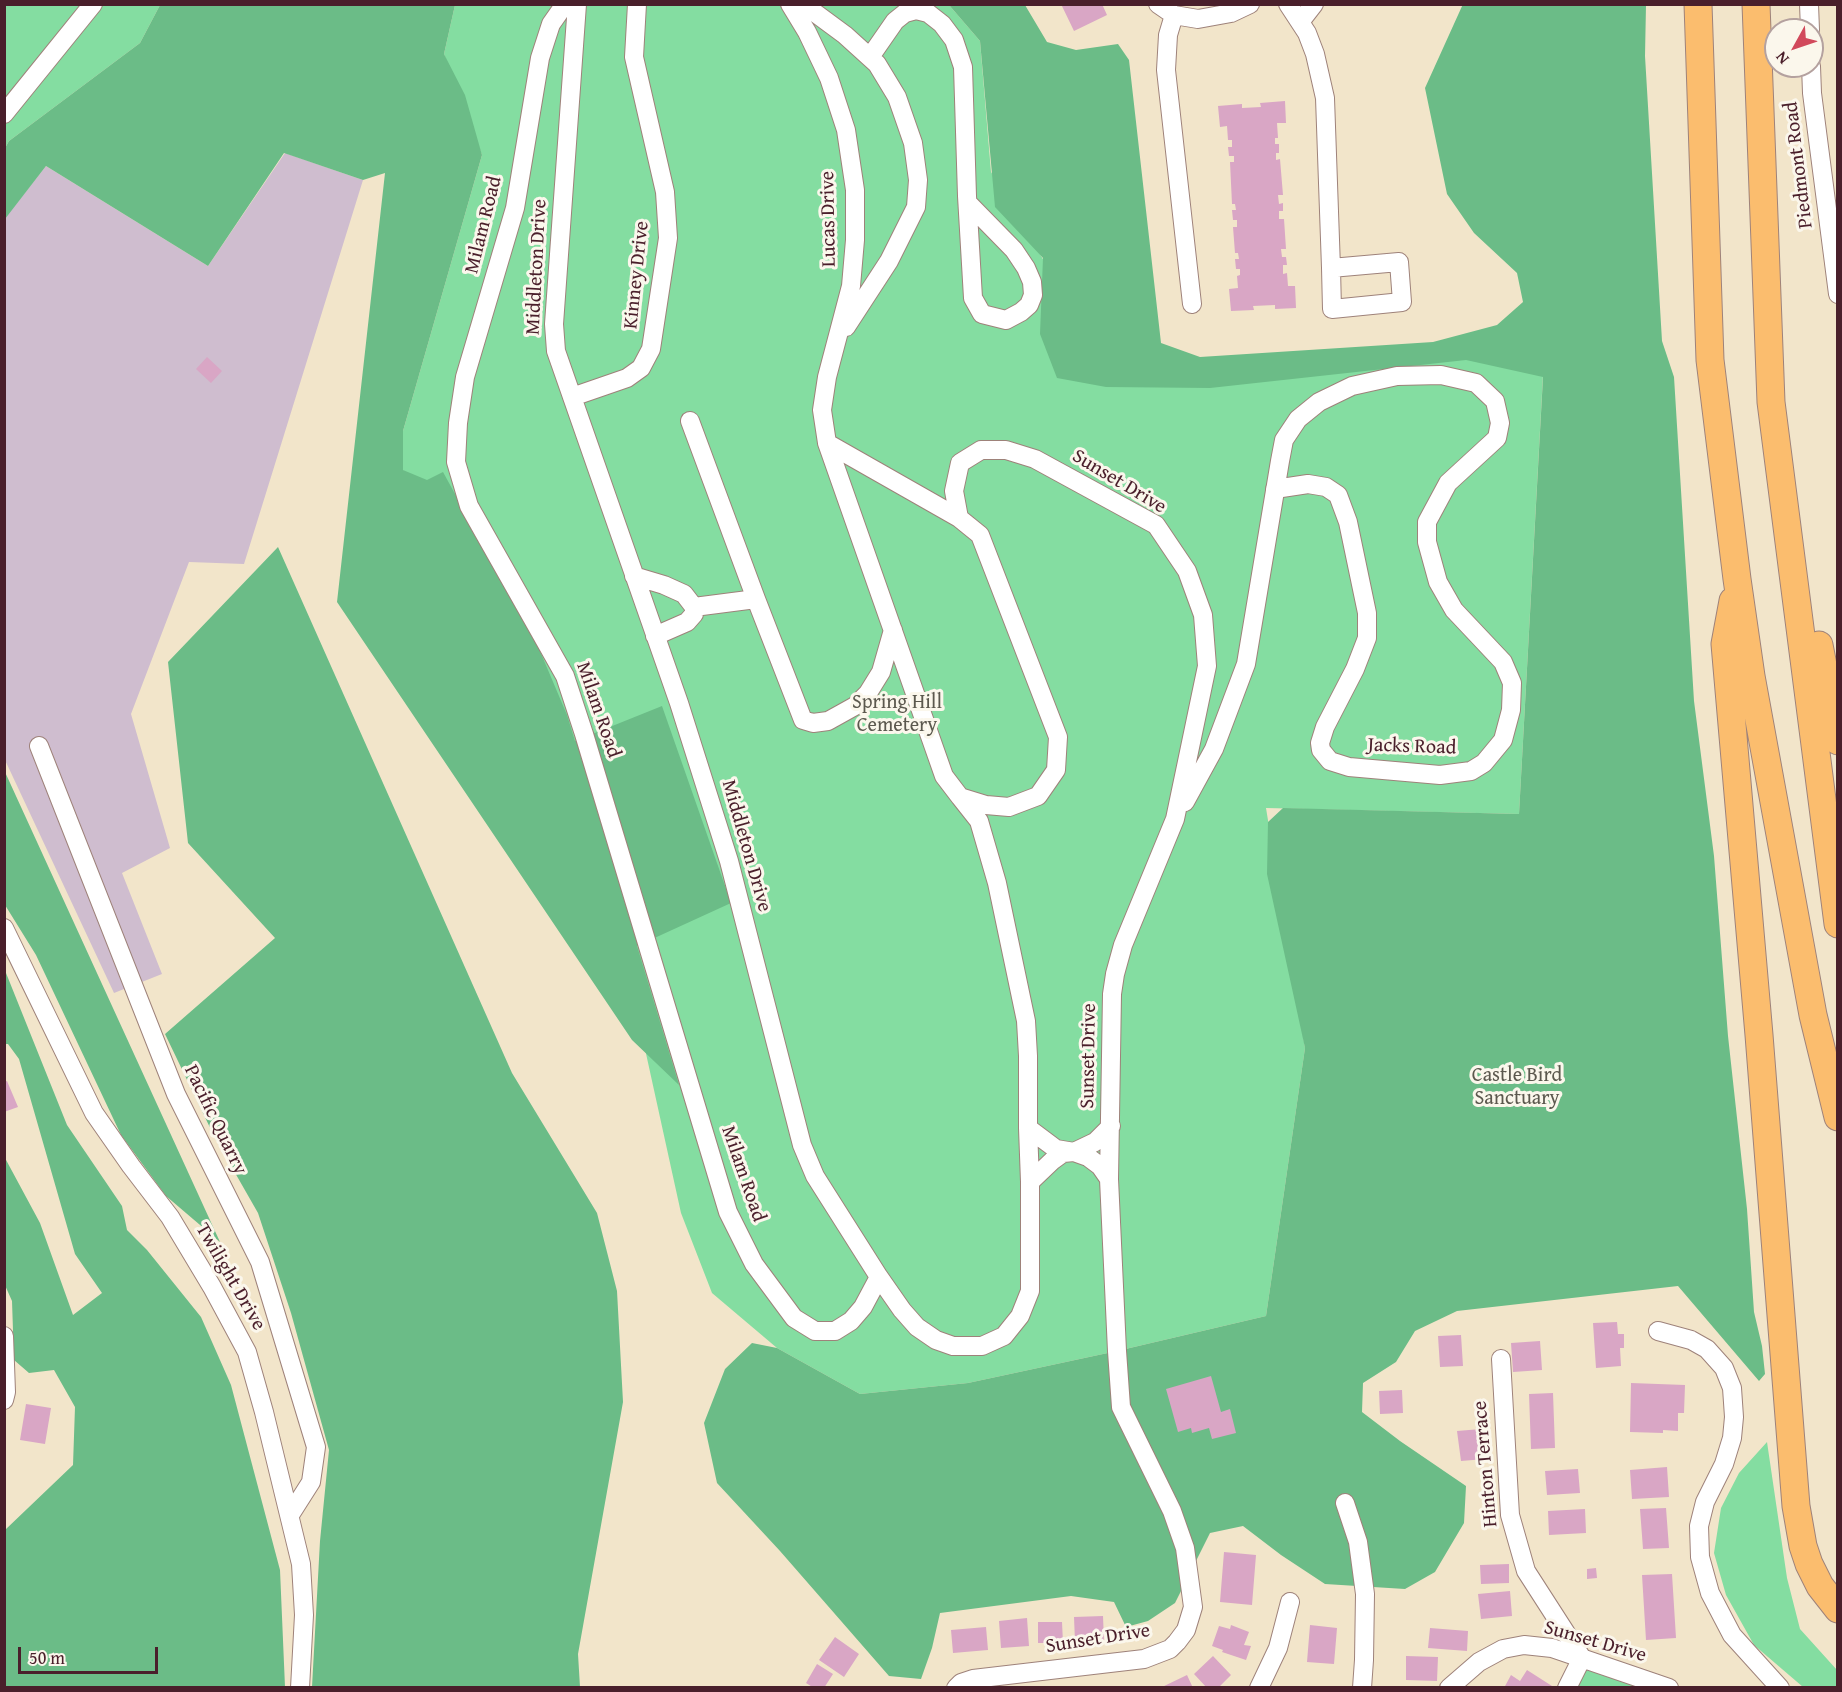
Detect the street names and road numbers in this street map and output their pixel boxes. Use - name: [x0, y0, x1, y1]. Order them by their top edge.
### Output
- street label: Piedmont Road: [1779, 100, 1819, 230]
- street label: Lucas Drive: [816, 171, 842, 267]
- street label: Milam Road: [460, 174, 508, 276]
- street label: Middleton Drive: [521, 198, 553, 336]
- street label: Kinney Drive: [619, 220, 655, 330]
- street label: Sunset Drive: [1068, 445, 1170, 519]
- street label: Milam Road: [570, 659, 626, 761]
- street label: Jacks Road: [1367, 733, 1457, 761]
- street label: Middleton Drive: [716, 777, 776, 915]
- street label: Sunset Drive: [1076, 1003, 1102, 1109]
- street label: Pacific Quarry: [178, 1061, 252, 1179]
- street label: Milam Road: [715, 1123, 771, 1225]
- street label: Twilight Drive: [190, 1219, 270, 1335]
- street label: Hinton Terrace: [1469, 1400, 1503, 1528]
- street label: Sunset Drive: [1541, 1616, 1649, 1668]
- street label: Sunset Drive: [1044, 1619, 1152, 1659]

